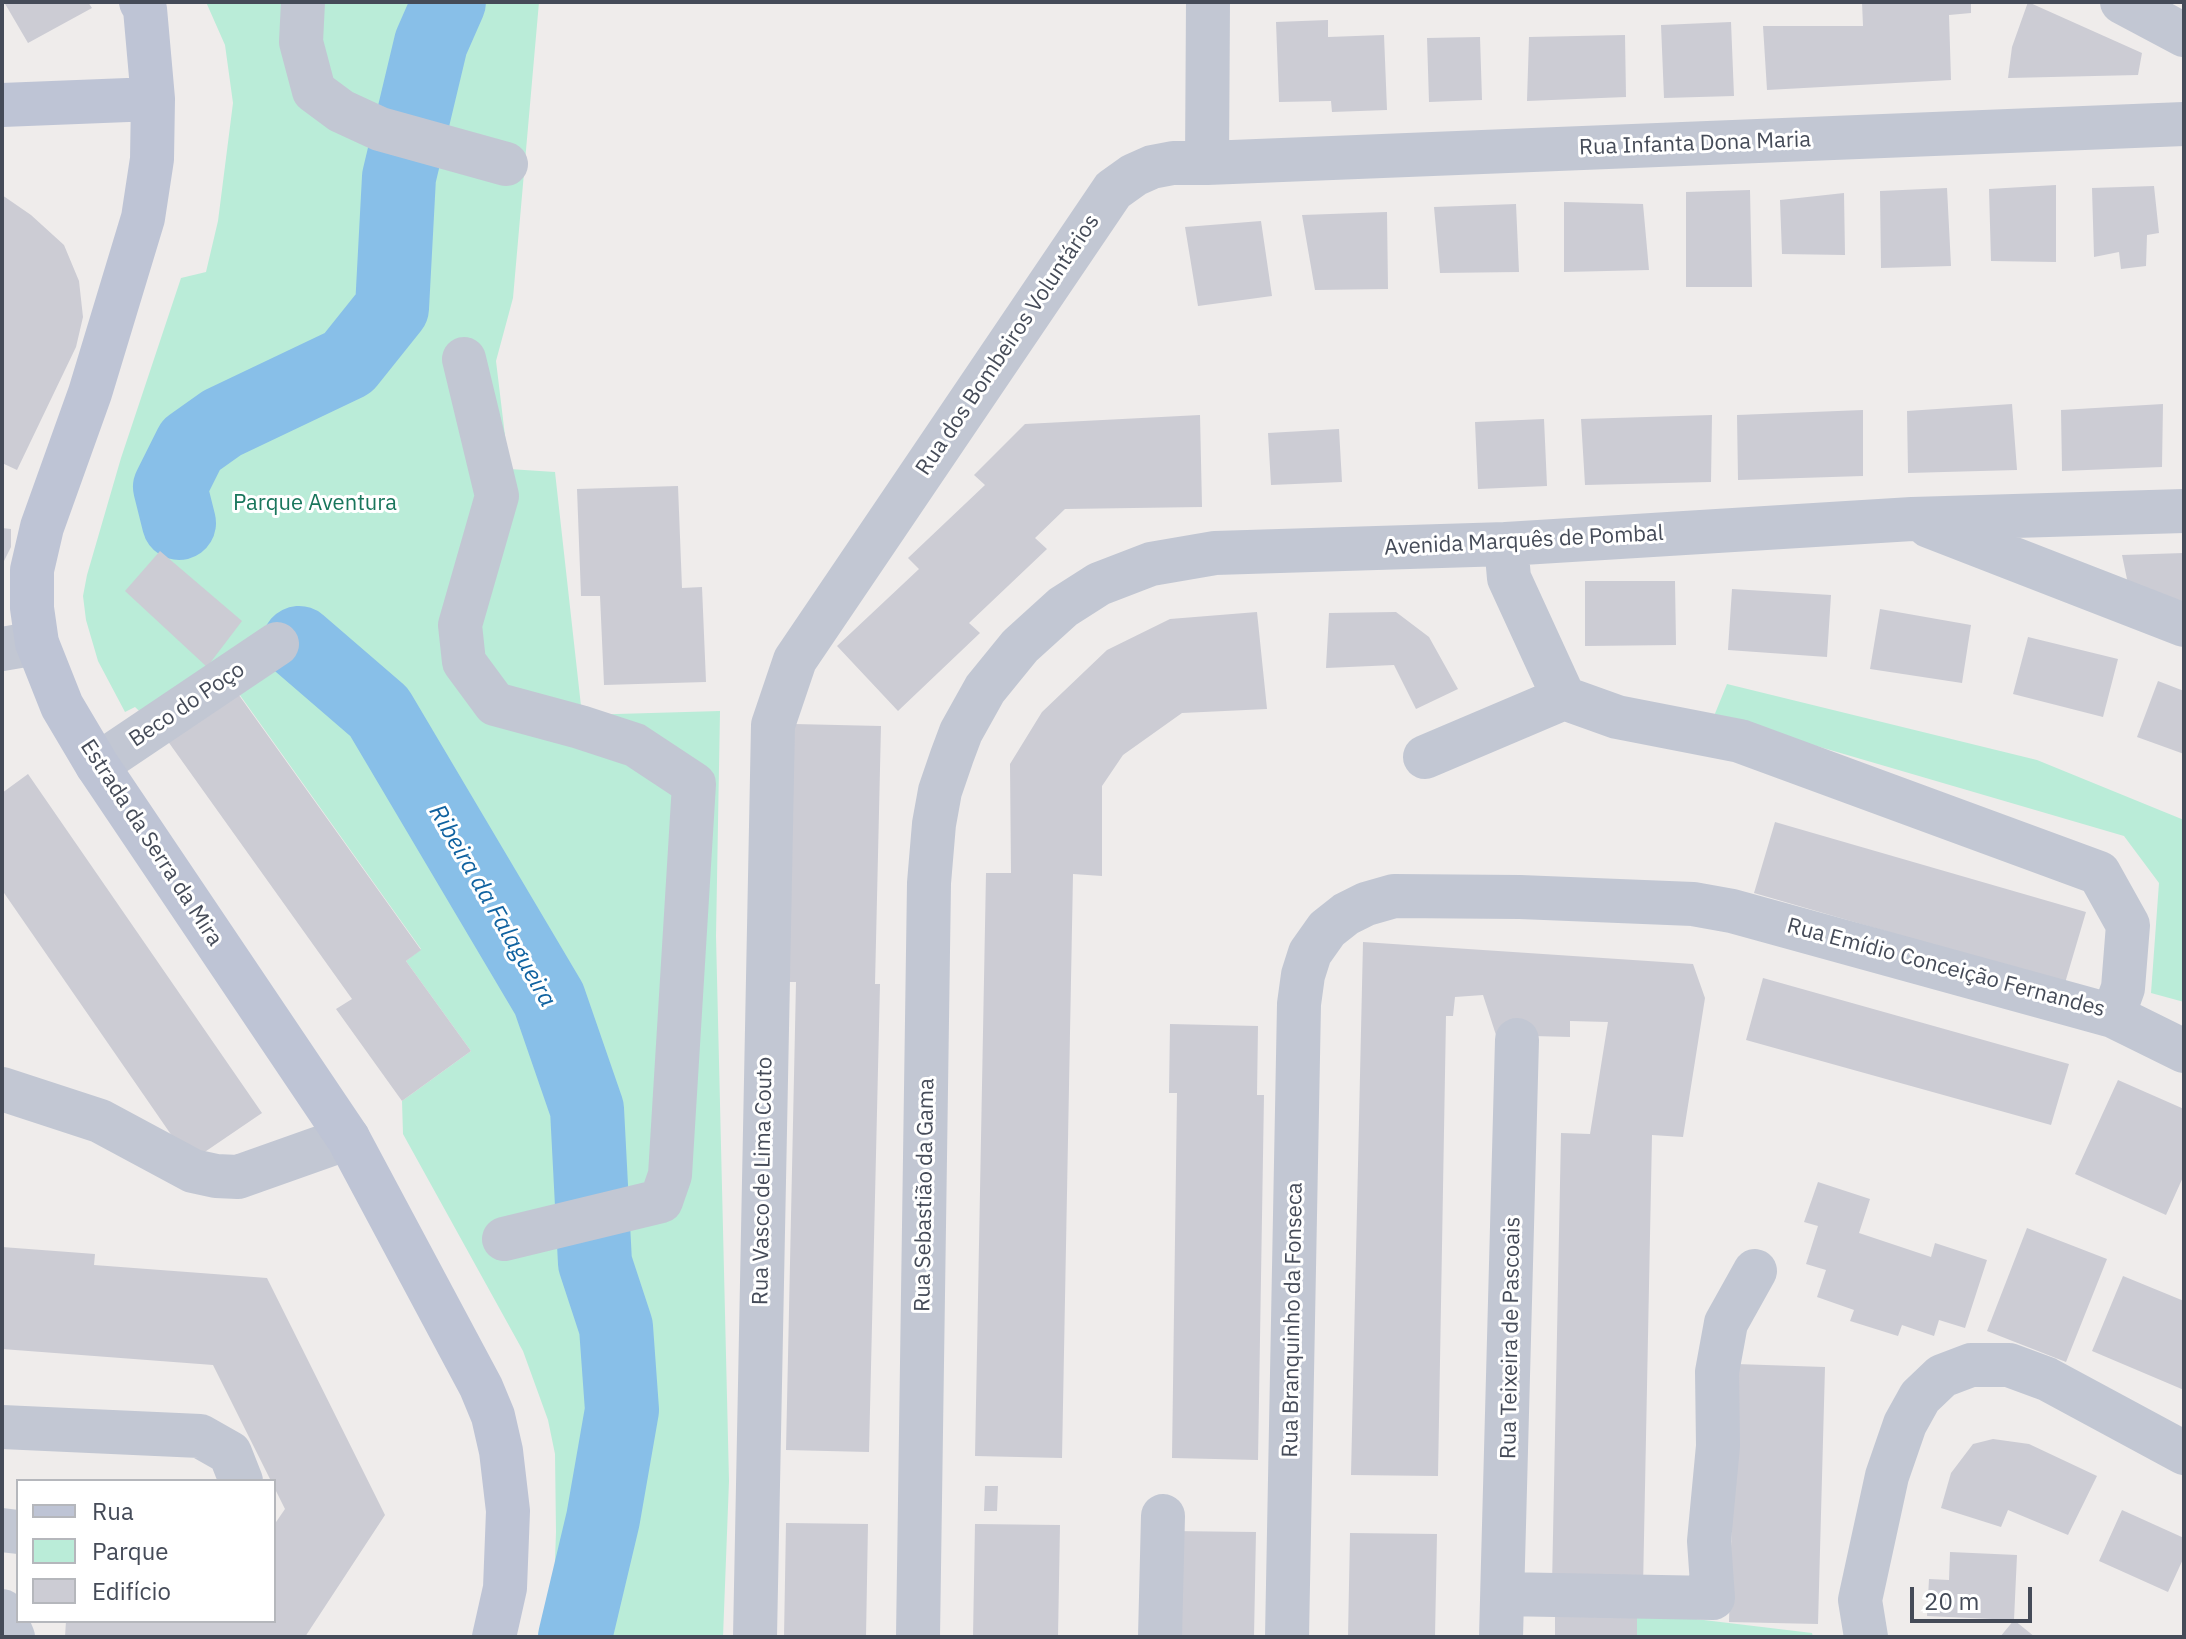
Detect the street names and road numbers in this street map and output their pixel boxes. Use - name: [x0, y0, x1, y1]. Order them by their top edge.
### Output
- street label: Rua Infanta Dona Maria: [1578, 127, 1812, 161]
- street label: Rua dos Bombeiros Voluntários: [911, 210, 1105, 480]
- street label: Avenida Marquês de Pombal: [1384, 520, 1664, 562]
- street label: Beco do Poço: [124, 657, 250, 753]
- street label: Estrada da Serra da Mira: [74, 735, 228, 951]
- street label: Rua Emídio Conceição Fernandes: [1784, 913, 2108, 1023]
- street label: Rua Vasco de Lima Couto: [748, 1057, 778, 1305]
- street label: Rua Sebastião da Gama: [910, 1078, 940, 1312]
- street label: Rua Branquinho da Fonseca: [1277, 1182, 1309, 1458]
- street label: Rua Teixeira de Pascoais: [1496, 1217, 1526, 1459]

